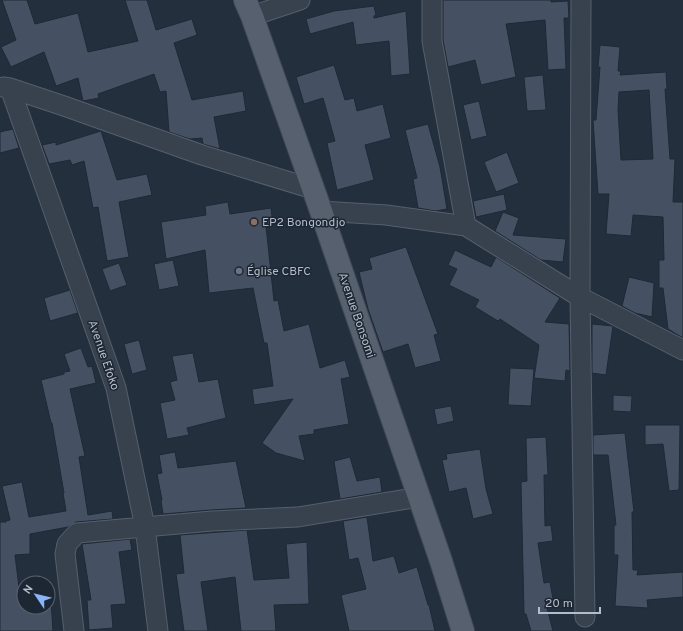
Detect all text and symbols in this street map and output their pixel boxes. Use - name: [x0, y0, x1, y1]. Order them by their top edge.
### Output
- place label: EP2 Bongondjo: [262, 215, 346, 231]
- marker: EP2 Bongondjo: [249, 217, 259, 227]
- place label: Église CBFC: [247, 264, 311, 280]
- marker: Église CBFC: [234, 266, 244, 276]
- street label: Avenue Bonsomi: [334, 270, 378, 360]
- street label: Avenue Efoko: [84, 318, 123, 393]
- north arrow: [16, 575, 56, 615]
- text: N: [21, 583, 37, 597]
- scale bar: [539, 589, 600, 615]
- text: 20 m: [545, 596, 573, 612]

